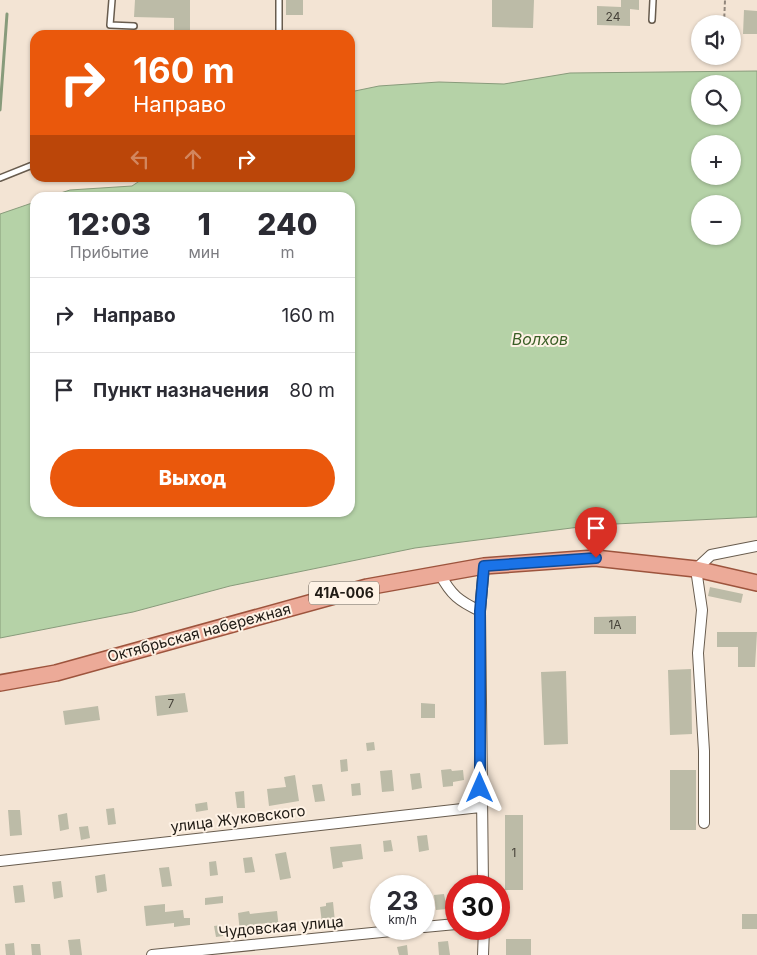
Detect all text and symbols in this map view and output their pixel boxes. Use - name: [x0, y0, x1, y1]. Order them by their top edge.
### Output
- house number: 24: [606, 9, 621, 24]
- map controls: [691, 15, 741, 245]
- button: sound: [691, 15, 741, 65]
- text: 160 m: [133, 49, 235, 91]
- icon: right: [50, 50, 115, 115]
- button: search: [691, 75, 741, 125]
- text: Направо: [133, 91, 226, 117]
- button: +: [691, 135, 741, 185]
- icon: left: [126, 145, 154, 173]
- icon: ahead: [179, 145, 207, 173]
- icon: right: [232, 145, 260, 173]
- button: −: [691, 195, 741, 245]
- text: 12:03: [68, 206, 151, 242]
- text: 1: [198, 206, 211, 242]
- text: 240: [257, 206, 317, 242]
- text: Прибытие: [70, 242, 149, 262]
- text: мин: [189, 242, 220, 262]
- text: m: [280, 242, 294, 262]
- icon: right: [50, 301, 78, 329]
- text: Направо: [93, 304, 176, 327]
- text: 160 m: [282, 304, 335, 327]
- water label: Волхов: [512, 329, 568, 349]
- icon: arrive: [50, 376, 78, 404]
- text: Пункт назначения: [93, 379, 269, 402]
- text: 80 m: [289, 379, 335, 402]
- button: Выход: [50, 449, 335, 507]
- pin: [575, 507, 617, 558]
- icon: arrive: [582, 514, 610, 542]
- road number: 41А-006: [309, 582, 379, 604]
- street label: Октябрьская набережная: [105, 599, 293, 666]
- house number: 1А: [608, 617, 622, 632]
- house number: 7: [168, 696, 175, 711]
- position arrow: [453, 761, 505, 813]
- street label: улица Жуковского: [169, 801, 306, 836]
- house number: 1: [512, 845, 516, 860]
- speed limit sign: 30: [445, 875, 510, 940]
- text: 23: [387, 886, 418, 916]
- street label: Чудовская улица: [218, 912, 344, 941]
- text: km/h: [388, 912, 417, 927]

